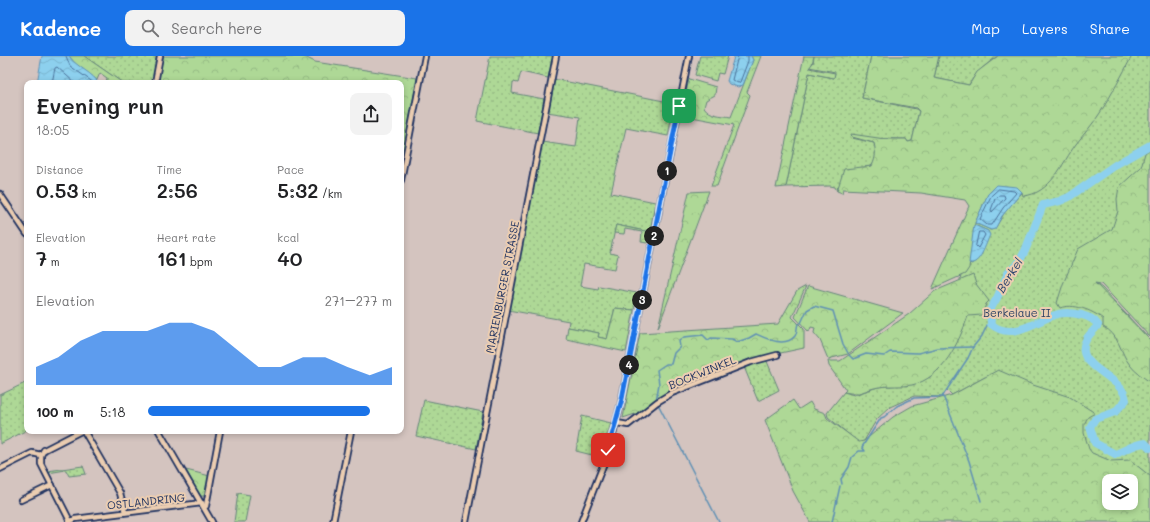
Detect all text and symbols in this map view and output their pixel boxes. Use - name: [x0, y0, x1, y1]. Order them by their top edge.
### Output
- search box: [125, 10, 405, 46]
- text: Kadence: [20, 16, 101, 41]
- icon: search: [139, 17, 161, 39]
- text: Search here: [171, 18, 262, 38]
- text: Map: [971, 19, 1000, 38]
- text: Layers: [1022, 19, 1068, 38]
- text: Share: [1090, 19, 1130, 38]
- pin: [662, 89, 696, 123]
- text: Evening run: [36, 91, 164, 120]
- button: share: [350, 93, 392, 135]
- icon: arrive: [668, 95, 690, 117]
- text: 18:05: [36, 121, 69, 138]
- pin: 1: [657, 161, 677, 181]
- text: Distance: [36, 162, 83, 177]
- text: Time: [157, 162, 182, 177]
- text: Pace: [277, 162, 304, 177]
- text: 1: [665, 163, 669, 178]
- text: 0.53: [36, 177, 78, 203]
- text: 2:56: [157, 177, 198, 203]
- text: 5:32: [277, 177, 318, 203]
- text: km: [78, 186, 96, 201]
- text: /km: [318, 186, 342, 201]
- street label: MARIENBURGER STRASSE: [482, 220, 522, 354]
- pin: 2: [644, 226, 664, 246]
- text: 2: [651, 228, 657, 243]
- text: Elevation: [36, 230, 85, 245]
- text: Heart rate: [157, 230, 216, 245]
- text: kcal: [277, 230, 299, 245]
- text: 7: [36, 245, 47, 271]
- text: 161: [157, 245, 187, 271]
- text: 40: [277, 245, 302, 271]
- text: m: [47, 254, 59, 269]
- text: bpm: [187, 254, 213, 269]
- water label: Berkel: [992, 255, 1026, 295]
- pin: 3: [632, 290, 652, 310]
- text: Elevation: [36, 292, 94, 309]
- text: 271–277 m: [325, 292, 392, 309]
- text: 3: [639, 292, 645, 307]
- park label: Berkelaue II: [983, 305, 1051, 320]
- street label: BOCKWINKEL: [666, 352, 738, 392]
- pin: 4: [619, 355, 639, 375]
- text: 4: [626, 357, 632, 372]
- text: 100 m: [36, 403, 73, 420]
- text: 5:18: [100, 403, 125, 420]
- pin: [591, 433, 625, 467]
- icon: check: [597, 439, 619, 461]
- map controls: [1102, 474, 1138, 510]
- button: layers: [1102, 474, 1138, 510]
- street label: OSTLANDRING: [106, 489, 186, 513]

